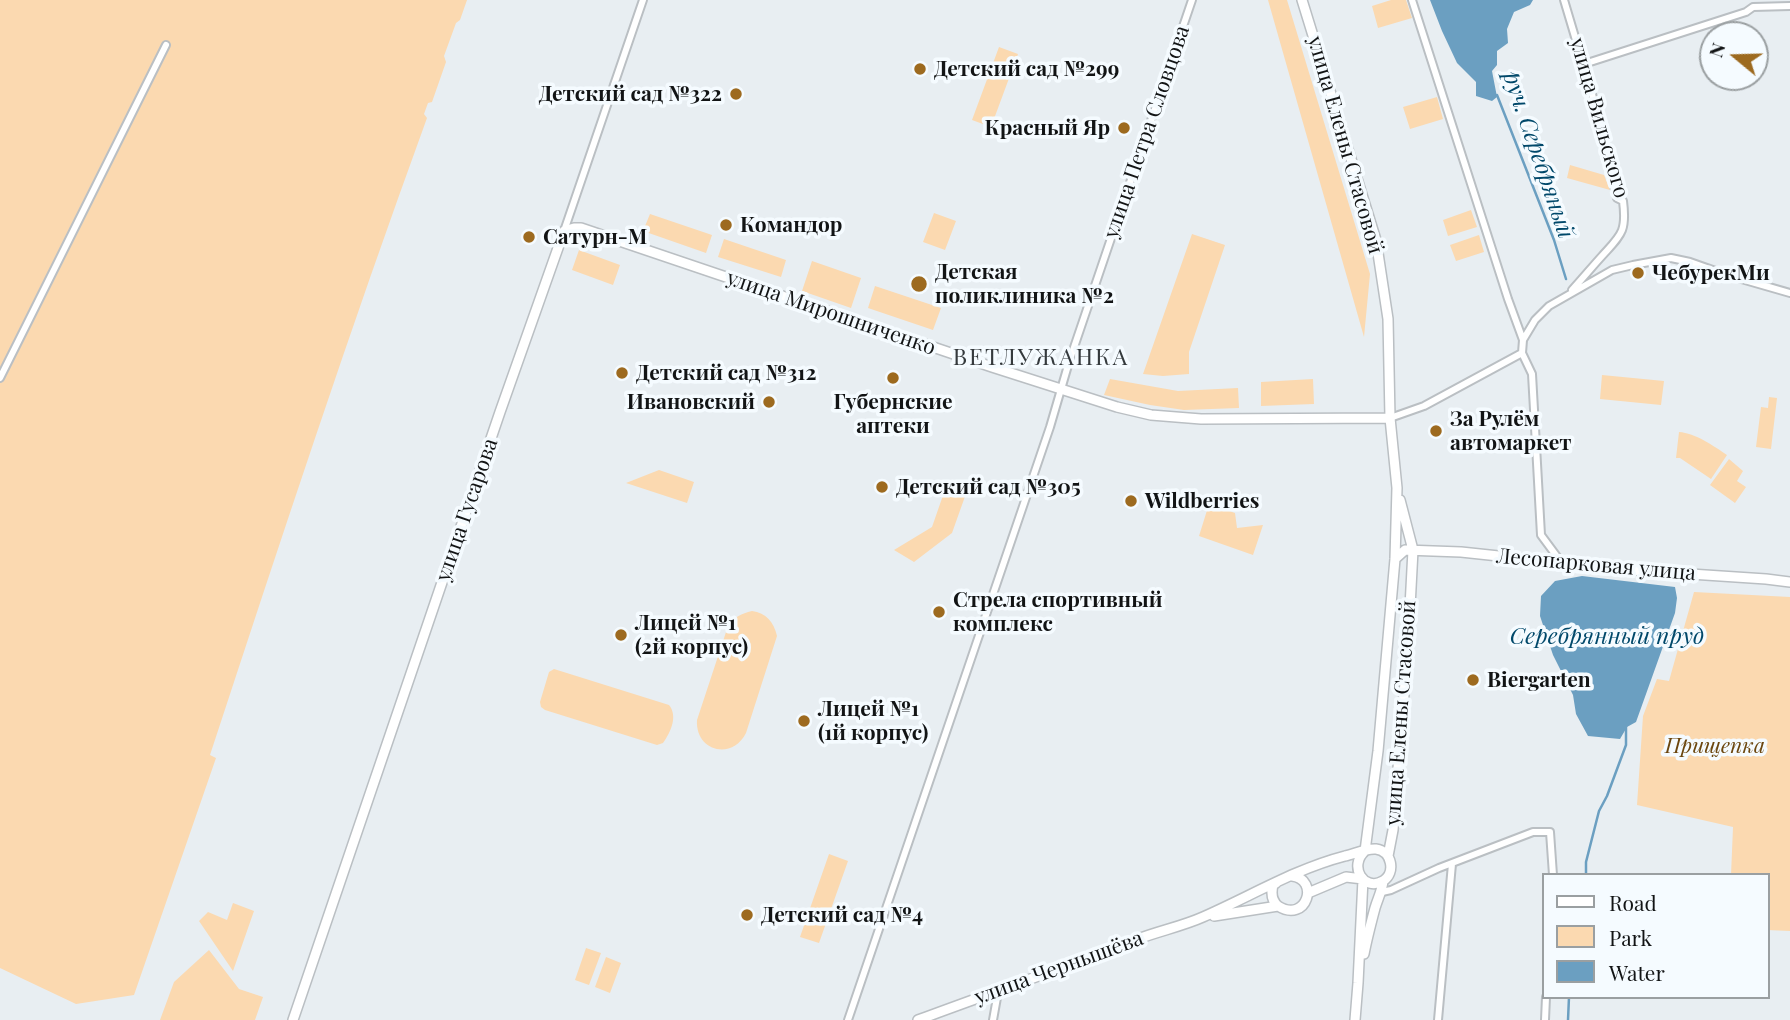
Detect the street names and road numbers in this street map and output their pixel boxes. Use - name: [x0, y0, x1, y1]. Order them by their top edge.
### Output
- street label: улица Петра Словцова: [1099, 22, 1195, 242]
- street label: улица Елены Стасовой: [1302, 33, 1388, 257]
- street label: улица Вильского: [1564, 35, 1634, 201]
- street label: улица Мирошниченко: [723, 265, 939, 361]
- street label: улица Гусарова: [431, 435, 503, 585]
- street label: Лесопарковая улица: [1495, 544, 1697, 586]
- street label: улица Елены Стасовой: [1381, 600, 1421, 826]
- street label: улица Чернышёва: [971, 926, 1147, 1010]

